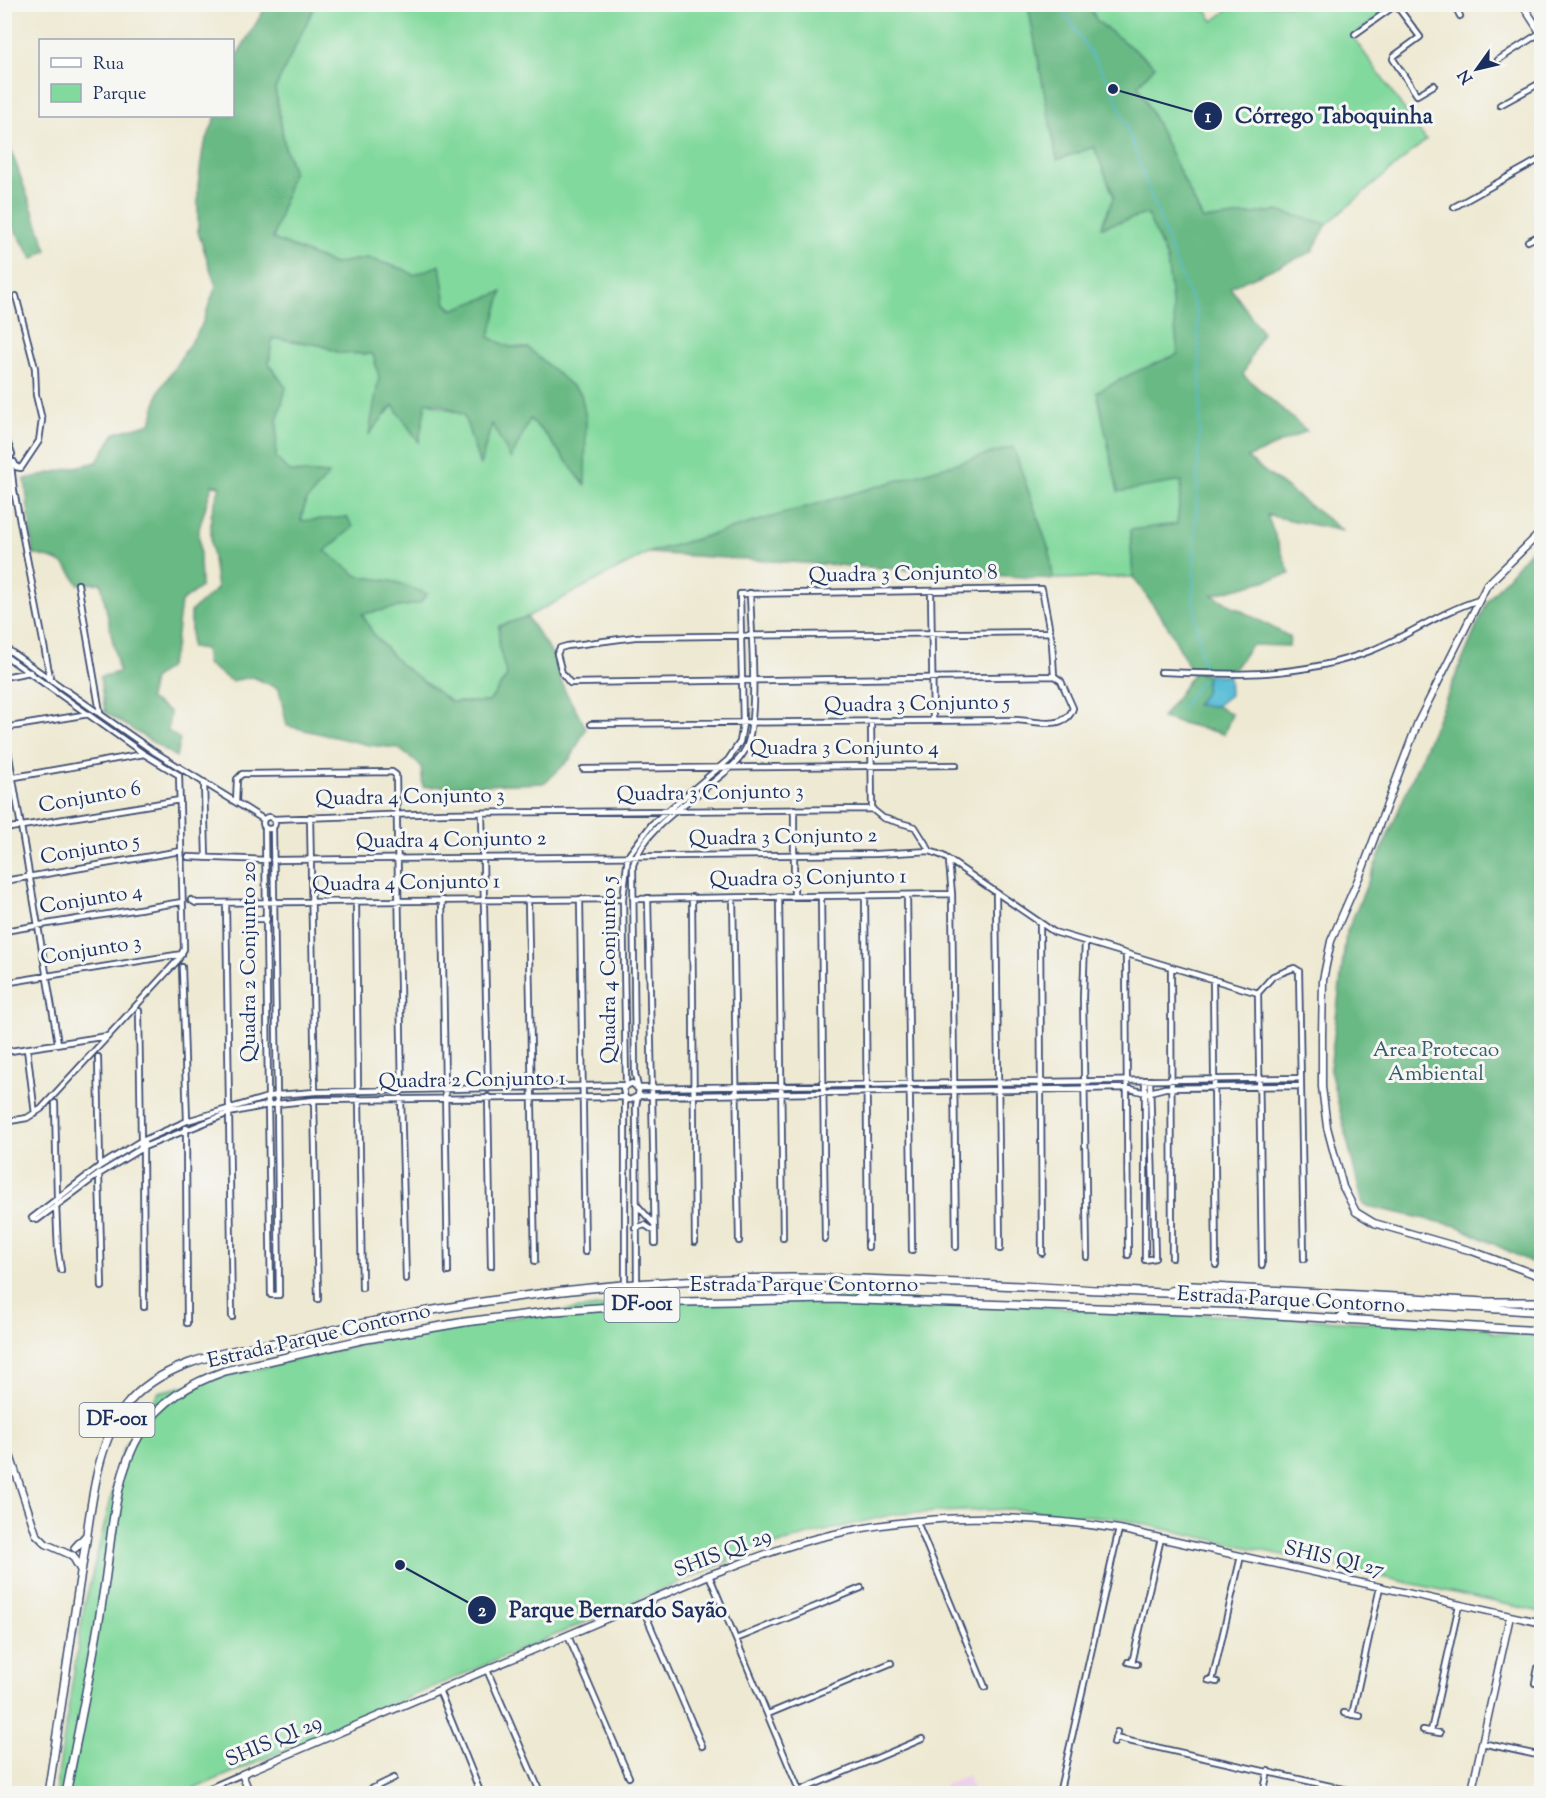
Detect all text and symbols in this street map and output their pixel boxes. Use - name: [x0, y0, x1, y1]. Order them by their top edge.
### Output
- legend: [39, 39, 234, 117]
- north arrow: [1447, 39, 1507, 99]
- text: Rua: [93, 52, 124, 78]
- text: N: [1453, 64, 1480, 88]
- text: Parque: [93, 82, 146, 108]
- callout: Córrego Taboquinha: [1193, 96, 1445, 136]
- text: Córrego Taboquinha: [1235, 102, 1434, 134]
- text: 1: [1205, 105, 1212, 131]
- street label: Quadra 3 Conjunto 8: [808, 558, 998, 592]
- street label: Quadra 3 Conjunto 5: [824, 688, 1010, 722]
- street label: Quadra 3 Conjunto 4: [749, 734, 939, 764]
- street label: Conjunto 6: [36, 774, 144, 822]
- street label: Quadra 3 Conjunto 3: [616, 777, 804, 811]
- street label: Quadra 4 Conjunto 3: [315, 781, 505, 815]
- street label: Quadra 3 Conjunto 2: [688, 821, 878, 855]
- street label: Quadra 4 Conjunto 2: [355, 824, 547, 858]
- street label: Conjunto 5: [38, 827, 142, 873]
- street label: Quadra 2 Conjunto 20: [235, 861, 265, 1063]
- street label: Quadra 03 Conjunto 1: [709, 862, 907, 896]
- street label: Quadra 4 Conjunto 1: [312, 867, 500, 901]
- street label: Quadra 4 Conjunto 5: [595, 876, 625, 1064]
- street label: Conjunto 4: [37, 877, 145, 923]
- street label: Conjunto 3: [38, 928, 144, 974]
- park label: Area Protecao Ambiental: [1373, 1036, 1499, 1090]
- street label: Quadra 2 Conjunto 1: [378, 1064, 566, 1098]
- street label: Estrada Parque Contorno: [690, 1271, 918, 1301]
- street label: Estrada Parque Contorno: [1176, 1280, 1406, 1322]
- road number: DF-001: [604, 1288, 680, 1322]
- street label: Estrada Parque Contorno: [204, 1297, 434, 1377]
- road number: DF-001: [80, 1403, 154, 1437]
- street label: SHIS QI 29: [670, 1522, 776, 1586]
- street label: SHIS QI 27: [1281, 1534, 1388, 1586]
- callout: Parque Bernardo Sayão: [467, 1590, 739, 1630]
- text: Parque Bernardo Sayão: [509, 1596, 727, 1628]
- text: 2: [478, 1599, 487, 1625]
- street label: SHIS QI 29: [221, 1708, 327, 1776]

